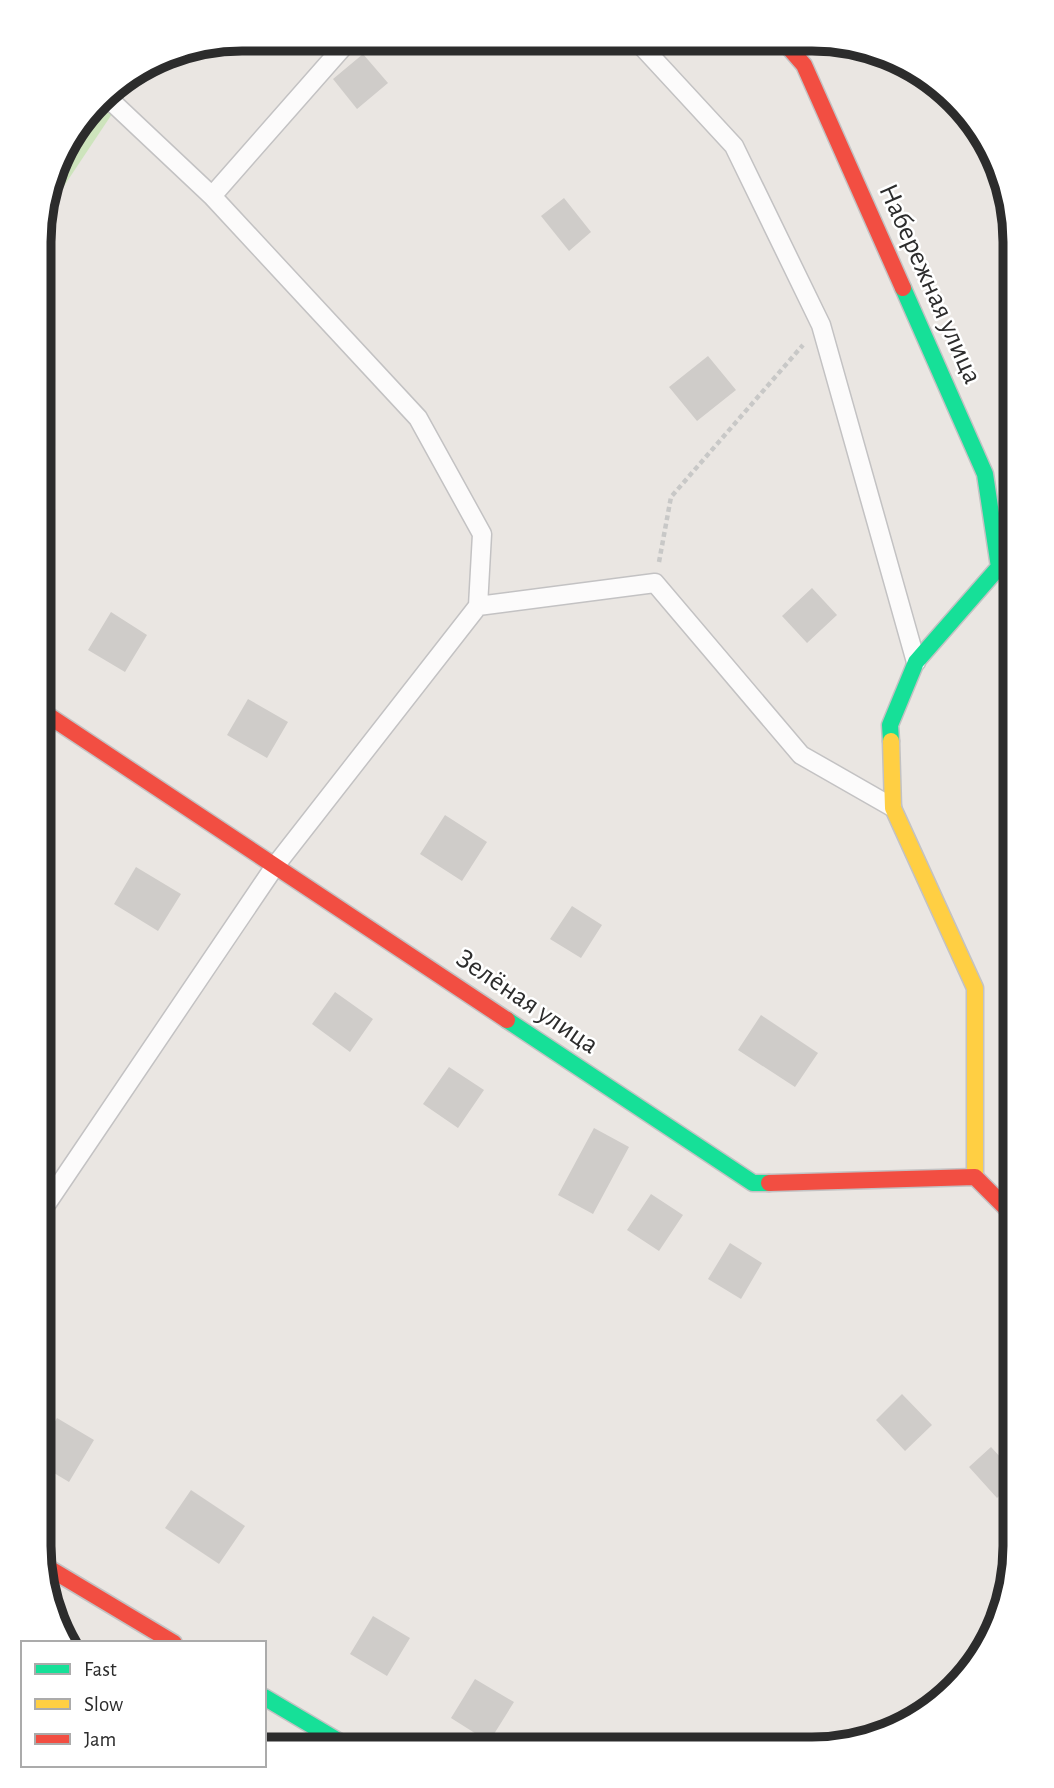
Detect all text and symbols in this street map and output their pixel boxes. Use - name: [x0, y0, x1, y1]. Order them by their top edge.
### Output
- street label: Набережная улица: [873, 180, 987, 388]
- street label: Зелёная улица: [451, 944, 603, 1060]
- legend: [21, 1641, 266, 1767]
- text: Fast: [84, 1659, 117, 1680]
- text: Slow: [84, 1694, 123, 1715]
- text: Jam: [84, 1729, 116, 1750]

